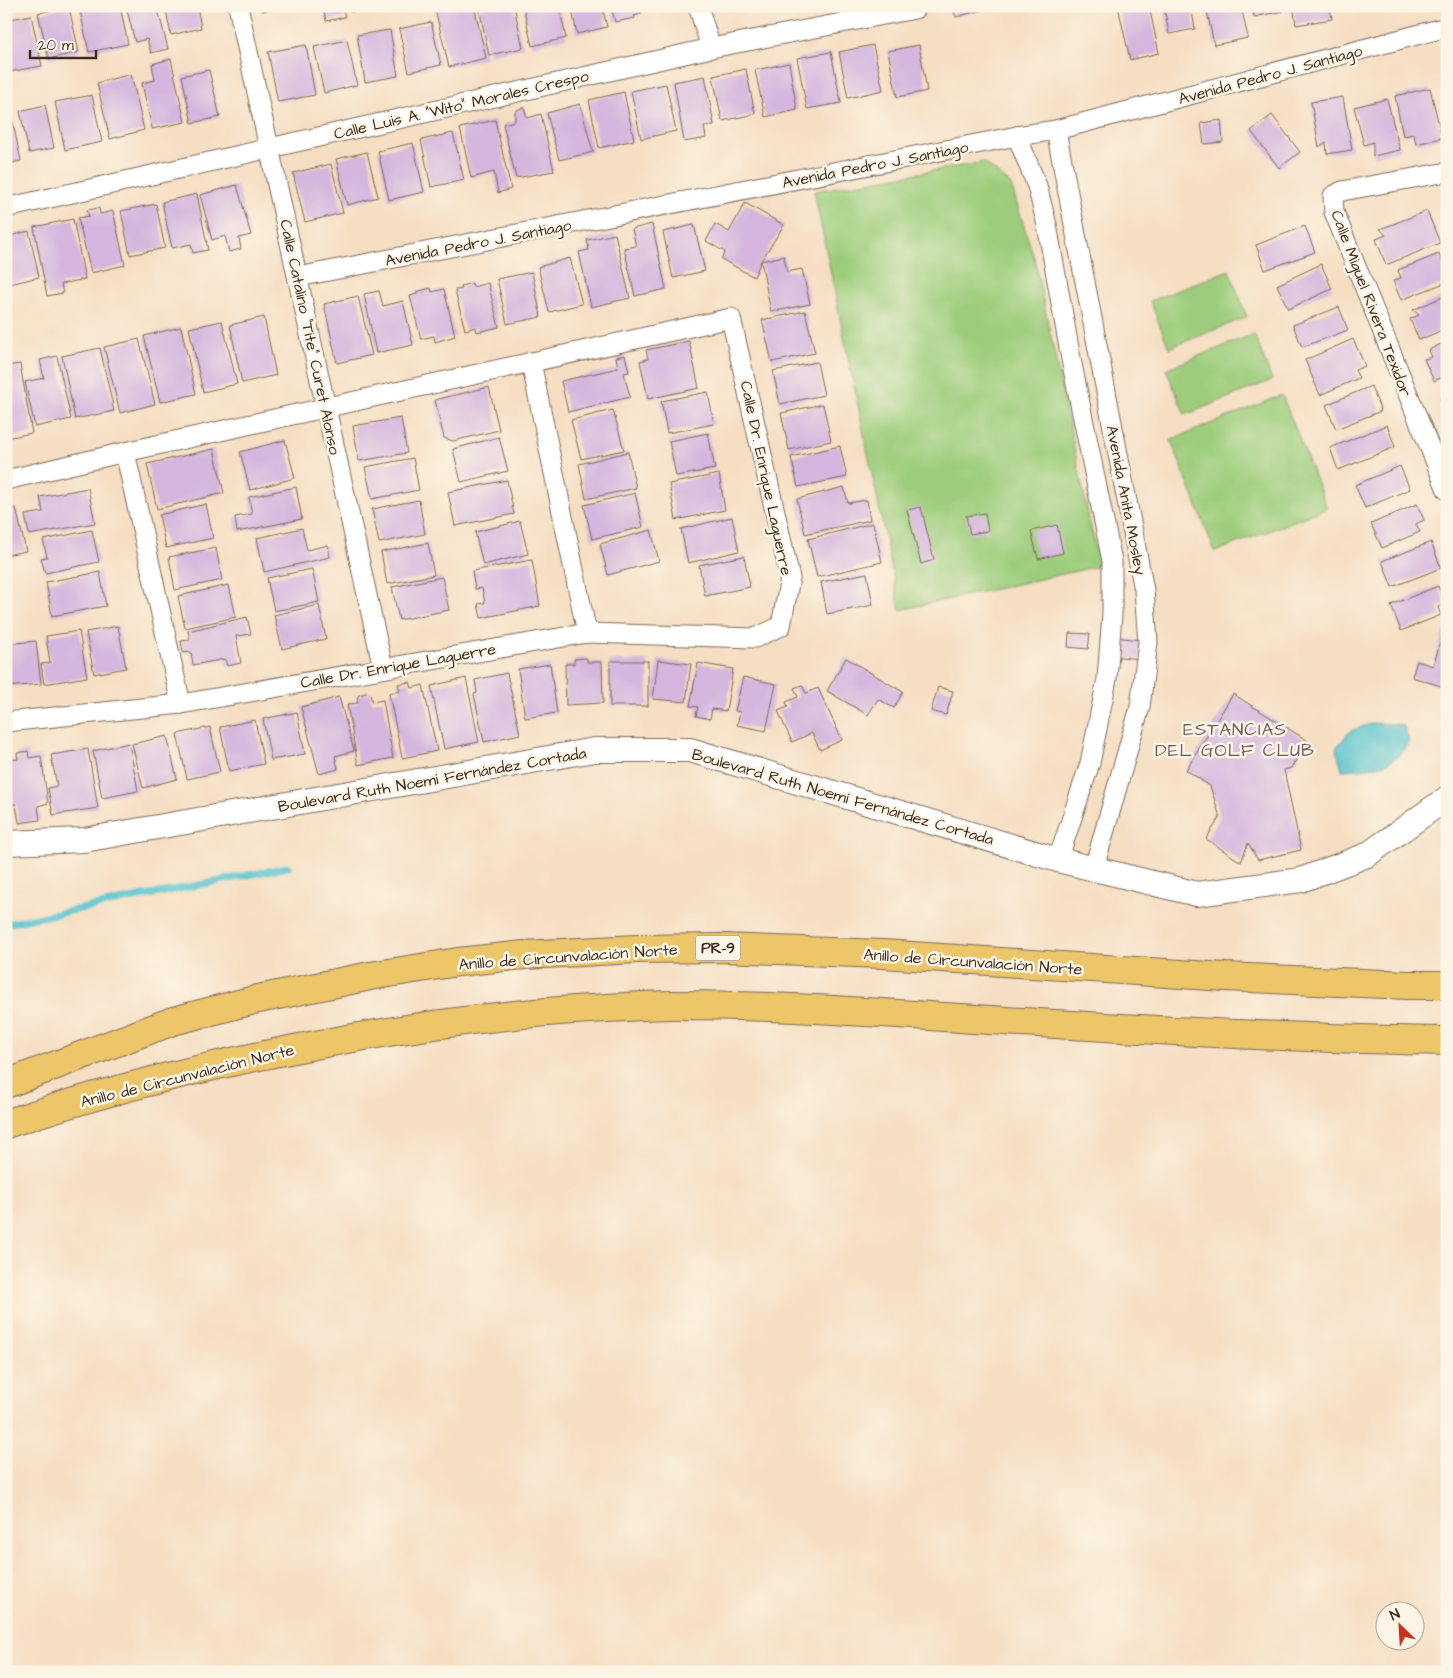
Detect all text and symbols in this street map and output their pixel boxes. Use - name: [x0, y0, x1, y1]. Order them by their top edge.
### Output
- scale bar: [30, 28, 96, 60]
- text: 20 m: [38, 35, 74, 56]
- street label: Avenida Pedro J. Santiago: [1176, 40, 1365, 111]
- street label: Calle Luis A. "Wito" Morales Crespo: [332, 65, 591, 145]
- street label: Avenida Pedro J. Santiago: [780, 136, 970, 195]
- street label: Calle Miguel Rivera Texidor: [1324, 207, 1417, 400]
- street label: Avenida Pedro J. Santiago: [383, 214, 573, 273]
- street label: Calle Catalino "Tite" Curet Alonso: [274, 218, 346, 457]
- street label: Calle Dr. Enrique Laguerre: [734, 379, 797, 578]
- street label: Avenida Anita Mosley: [1100, 423, 1151, 577]
- street label: Calle Dr. Enrique Laguerre: [299, 638, 498, 695]
- district label: ESTANCIAS DEL GOLF CLUB: [1155, 717, 1315, 763]
- street label: Boulevard Ruth Noemí Fernández Cortada: [276, 742, 588, 818]
- street label: Boulevard Ruth Noemí Fernández Cortada: [689, 743, 996, 851]
- road number: PR-9: [696, 936, 740, 960]
- street label: Anillo de Circunvalación Norte: [458, 938, 679, 976]
- street label: Anillo de Circunvalación Norte: [863, 943, 1083, 981]
- street label: Anillo de Circunvalación Norte: [78, 1039, 297, 1113]
- north arrow: [1376, 1600, 1426, 1650]
- text: N: [1387, 1604, 1403, 1626]

